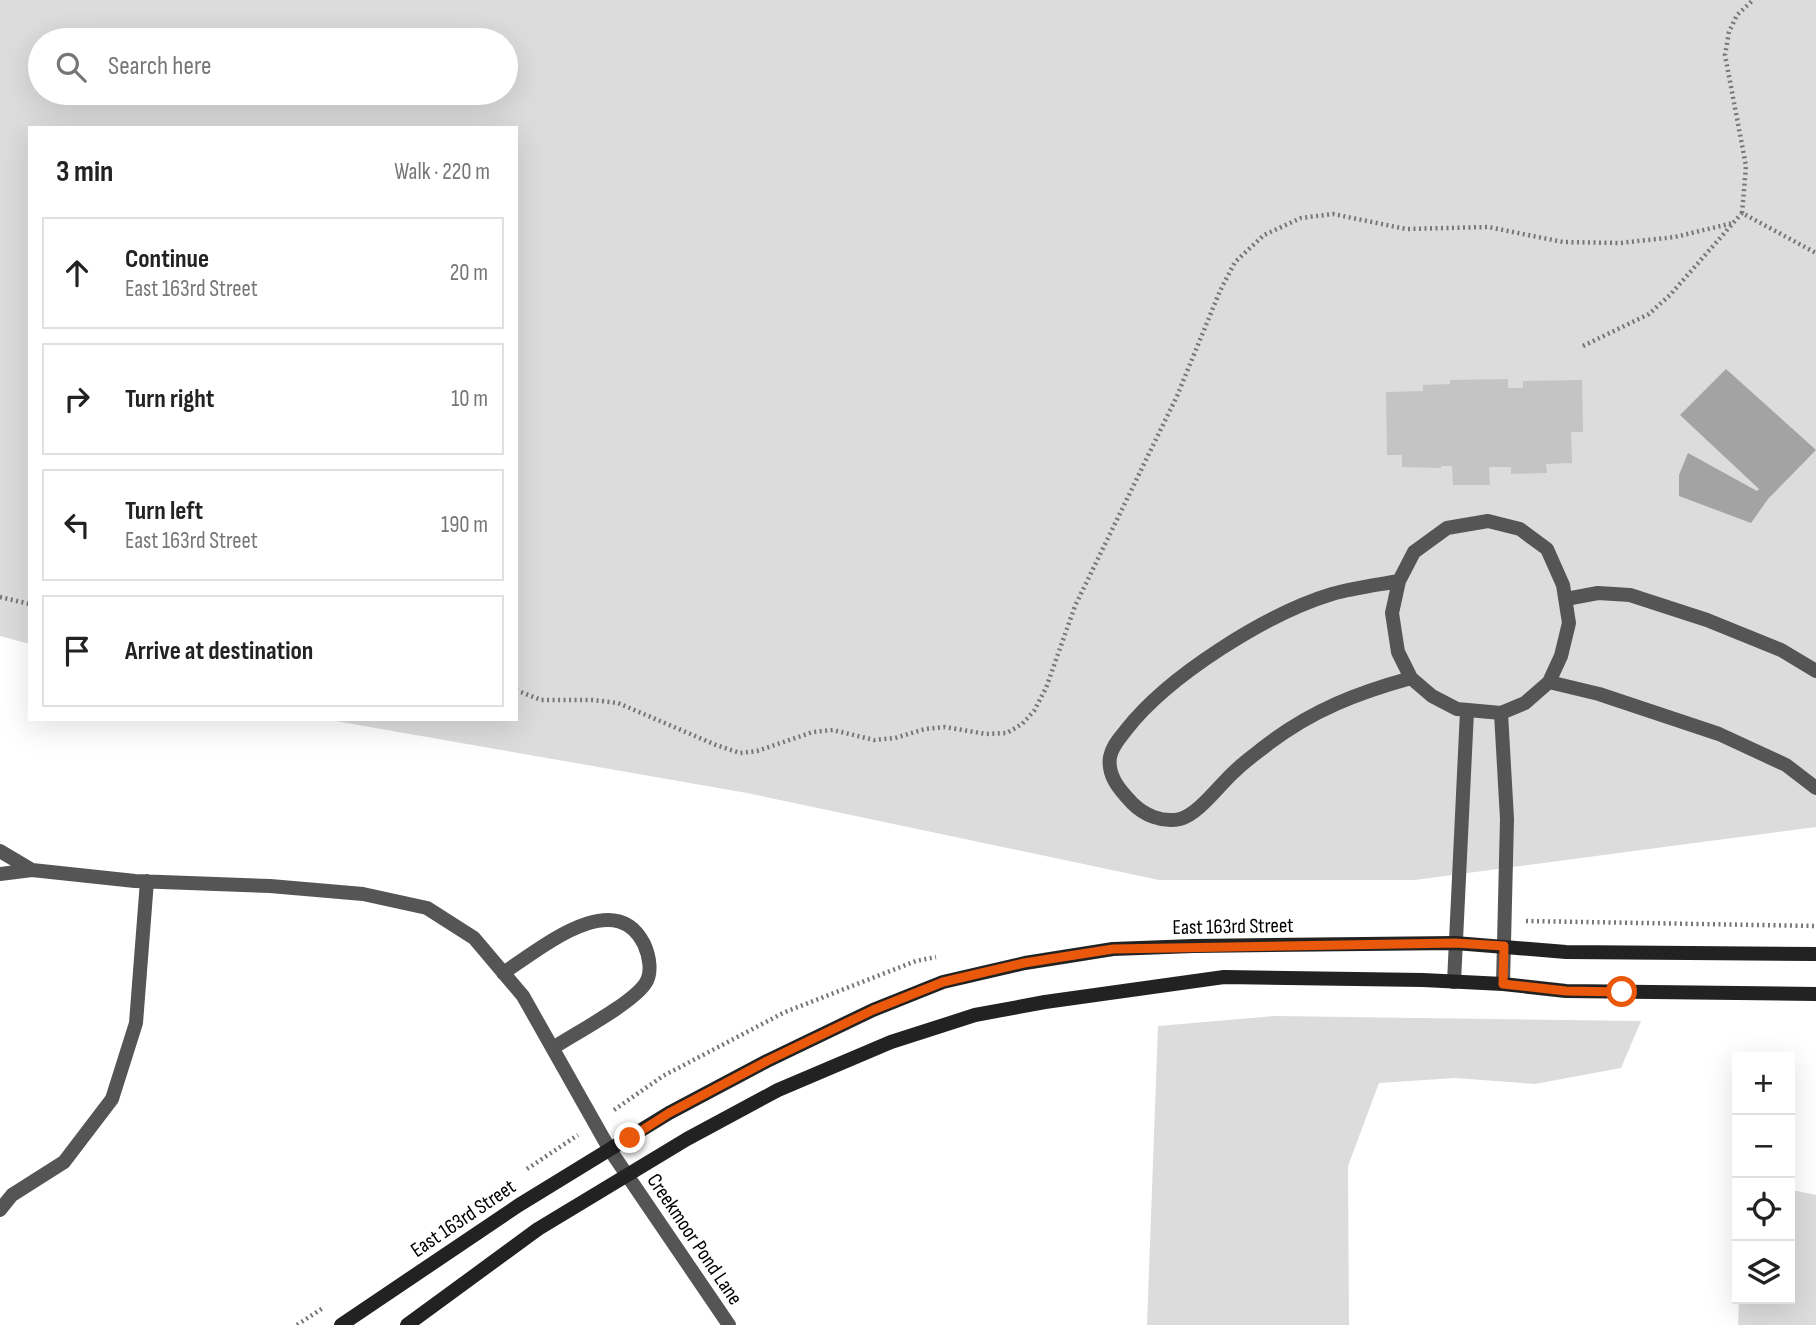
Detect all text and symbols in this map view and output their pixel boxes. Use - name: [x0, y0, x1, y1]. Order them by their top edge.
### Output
- search box: [28, 28, 518, 105]
- icon: search: [52, 48, 90, 86]
- text: Search here: [108, 51, 211, 82]
- text: 3 min: [56, 154, 113, 190]
- text: Walk · 220 m: [394, 158, 490, 186]
- text: Continue: [125, 244, 209, 275]
- icon: ahead: [58, 254, 96, 292]
- text: 20 m: [450, 259, 488, 287]
- text: East 163rd Street: [125, 275, 258, 303]
- icon: right: [58, 380, 96, 418]
- text: Turn right: [125, 384, 214, 415]
- text: 10 m: [451, 385, 488, 413]
- text: Turn left: [125, 496, 203, 527]
- icon: left: [58, 506, 96, 544]
- text: 190 m: [441, 511, 488, 539]
- text: East 163rd Street: [125, 527, 258, 555]
- icon: arrive: [58, 632, 96, 670]
- text: Arrive at destination: [125, 636, 313, 667]
- street label: East 163rd Street: [1172, 913, 1294, 940]
- route start: [1606, 976, 1637, 1007]
- map controls: [1732, 1052, 1795, 1304]
- button: +: [1732, 1052, 1795, 1115]
- button: −: [1732, 1115, 1795, 1178]
- route end: [614, 1122, 645, 1153]
- street label: Creekmoor Pond Lane: [641, 1169, 748, 1310]
- street label: East 163rd Street: [406, 1174, 520, 1263]
- button: locate: [1732, 1178, 1795, 1241]
- button: layers: [1732, 1241, 1795, 1304]

